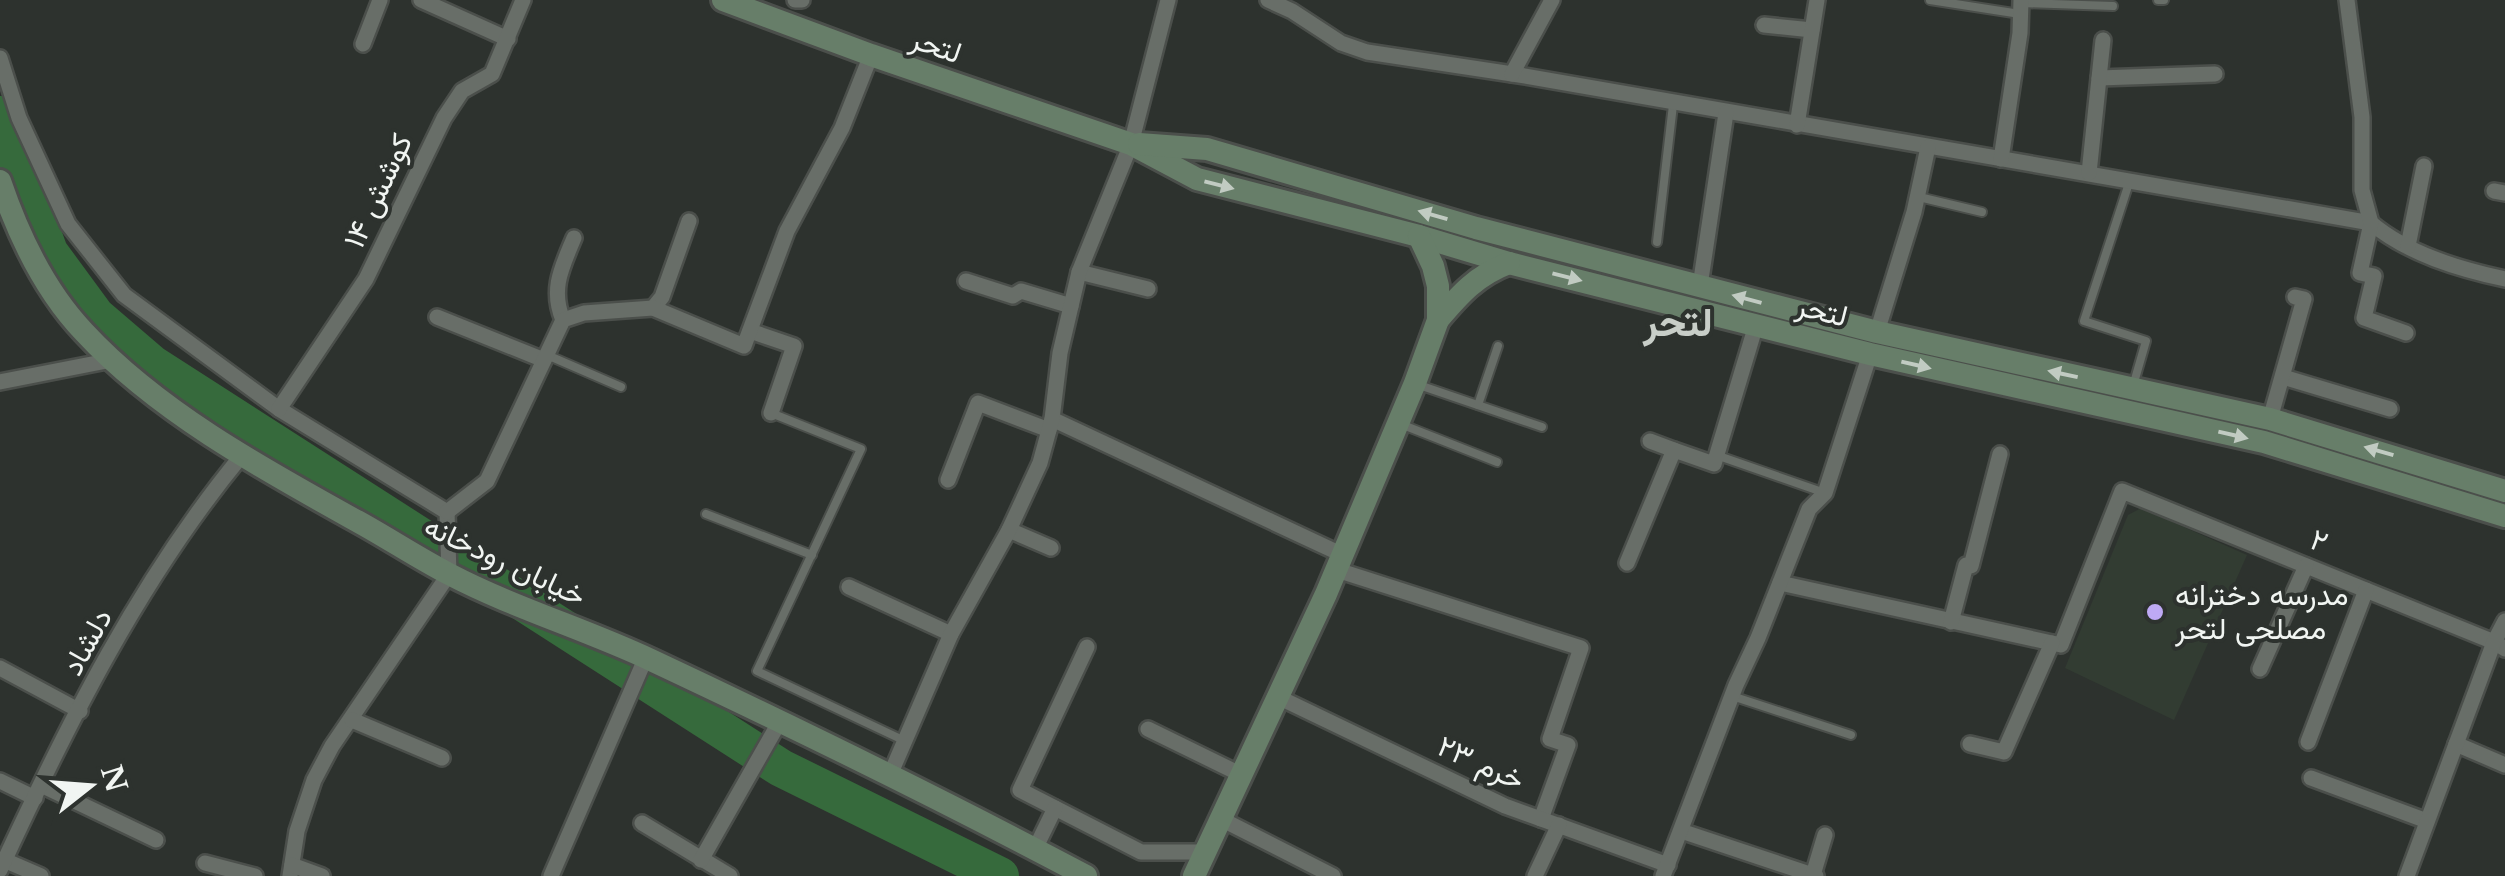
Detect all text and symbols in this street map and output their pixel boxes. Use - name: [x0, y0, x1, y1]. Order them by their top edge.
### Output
- street label: لتحر: [905, 19, 967, 71]
- street label: کوشش ۱۴: [335, 128, 420, 254]
- one-way arrow: [1204, 178, 1235, 193]
- one-way arrow: [1417, 207, 1448, 222]
- one-way arrow: [1552, 270, 1583, 286]
- street label: لتحر: [1792, 286, 1852, 335]
- one-way arrow: [1731, 290, 1762, 306]
- district label: لتحر: [1642, 297, 1713, 347]
- one-way arrow: [1901, 357, 1932, 373]
- one-way arrow: [2047, 365, 2078, 381]
- one-way arrow: [2218, 428, 2249, 443]
- one-way arrow: [2363, 443, 2394, 458]
- street label: خیابان رودخانه: [419, 507, 592, 614]
- street label: ۲: [2305, 520, 2333, 561]
- place label: مدرسه دخترانه مصلحی لتحر: [2174, 576, 2349, 647]
- marker: مدرسه دخترانه مصلحی لتحر: [2144, 601, 2166, 623]
- street label: دلشاد: [53, 602, 120, 682]
- street label: خرم ۲۳: [1432, 727, 1530, 799]
- north arrow: [40, 736, 140, 836]
- text: N: [93, 761, 134, 797]

